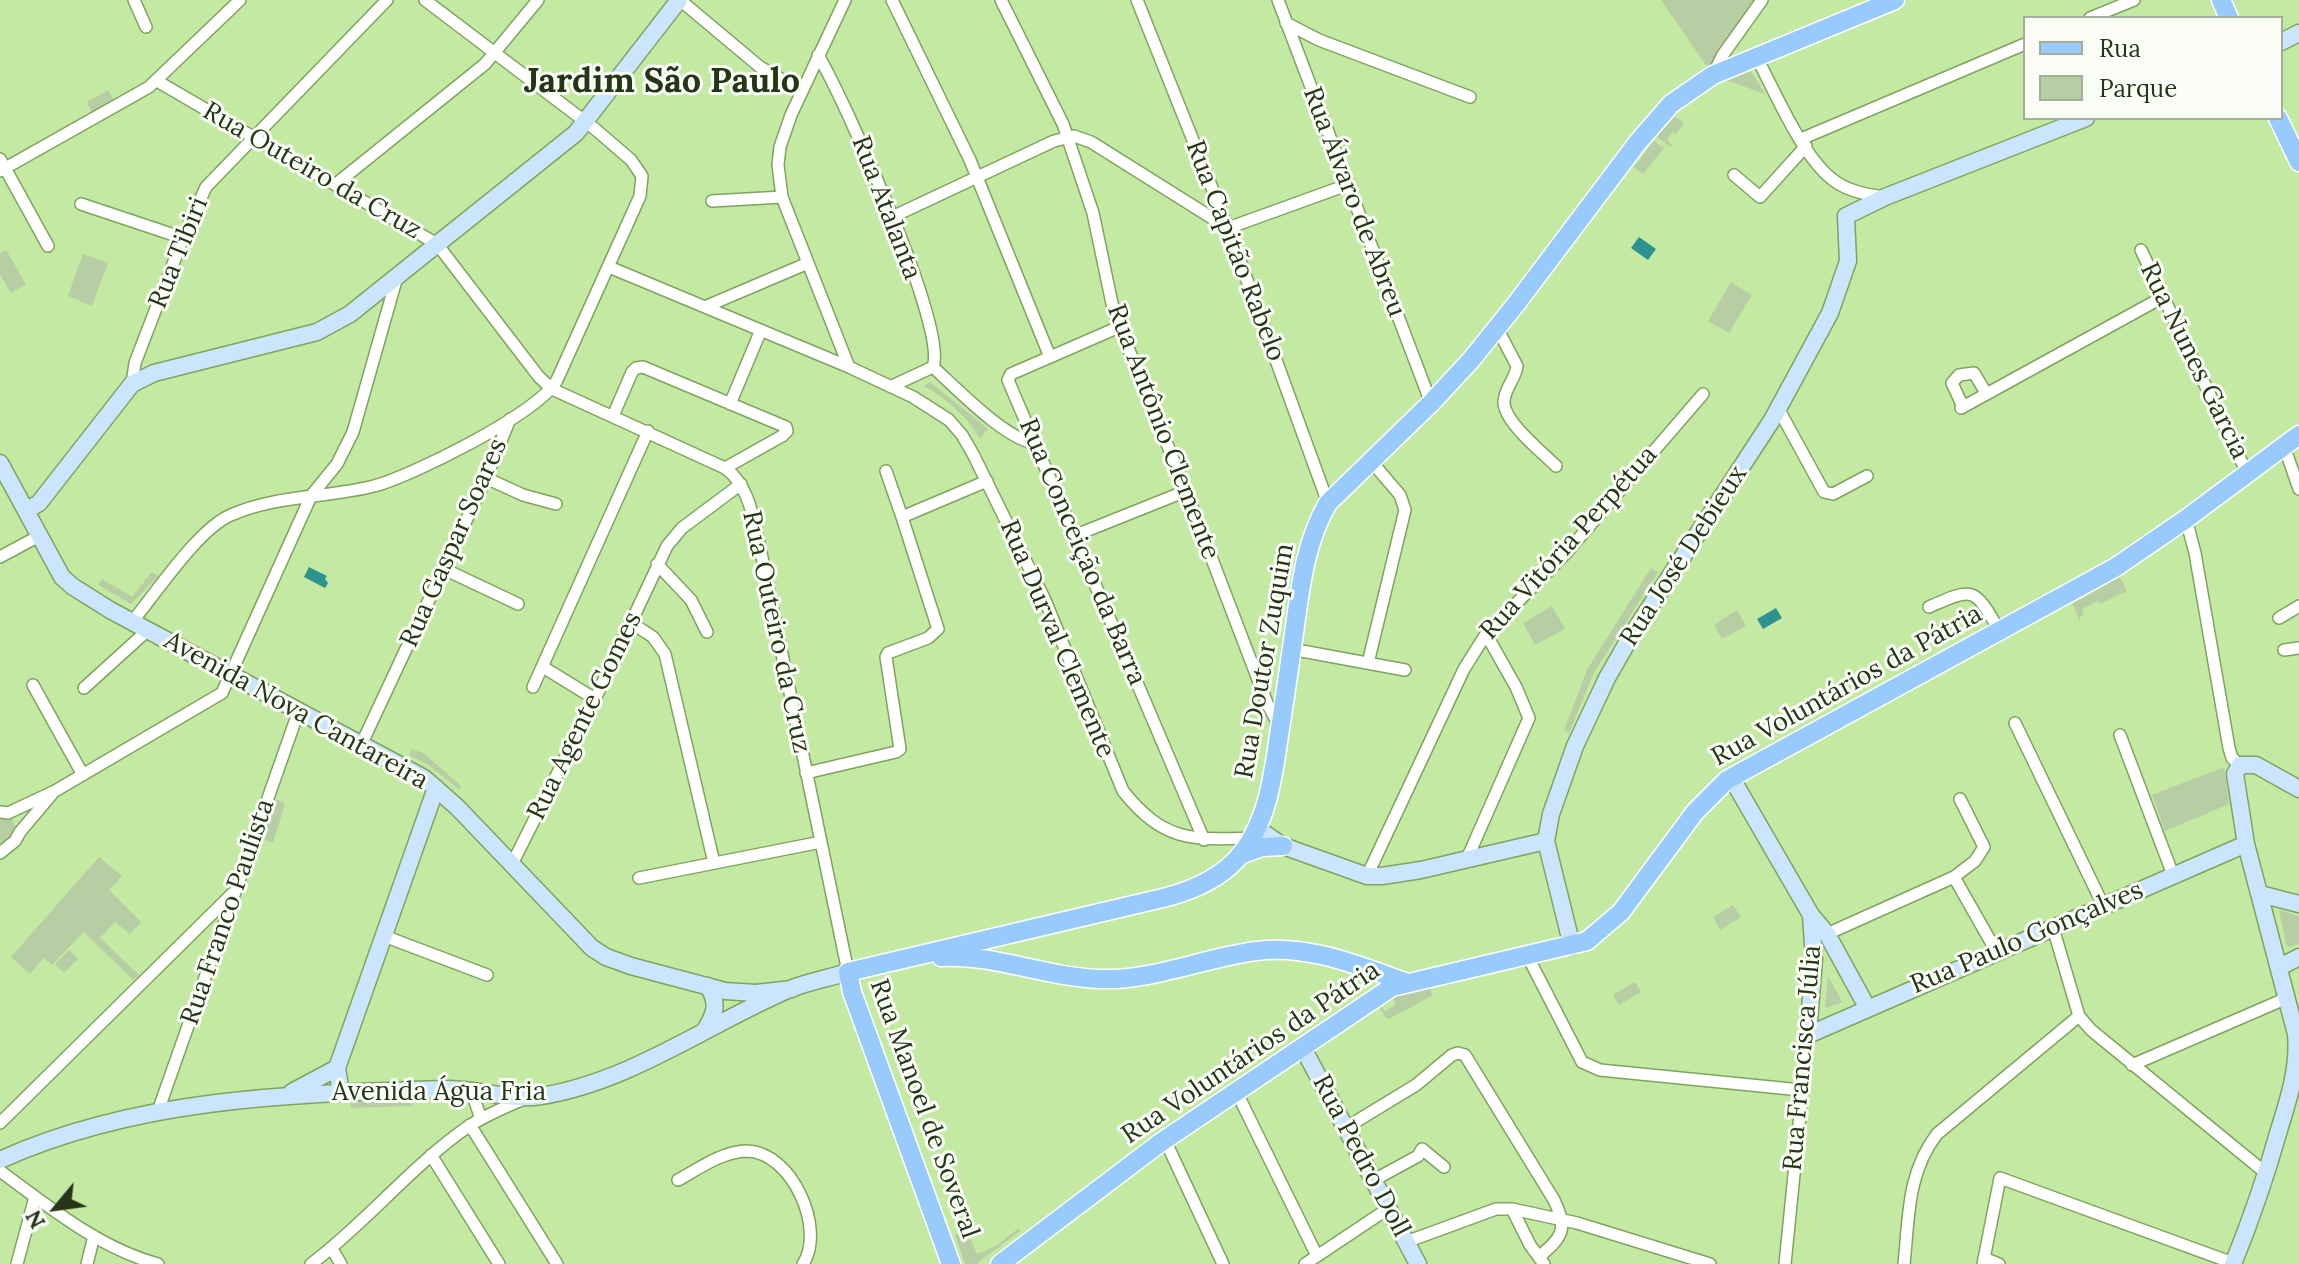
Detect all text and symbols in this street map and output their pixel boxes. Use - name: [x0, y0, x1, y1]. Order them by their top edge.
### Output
- legend: [2023, 16, 2283, 120]
- text: Rua: [2099, 33, 2141, 64]
- district label: Jardim São Paulo: [524, 62, 800, 102]
- text: Parque: [2099, 73, 2177, 104]
- street label: Rua Álvaro de Abreu: [1296, 83, 1412, 321]
- street label: Rua Outeiro da Cruz: [197, 96, 427, 246]
- street label: Rua Atalanta: [844, 132, 928, 284]
- street label: Rua Capitão Rabelo: [1179, 136, 1291, 366]
- street label: Rua Tibiri: [143, 193, 215, 313]
- street label: Rua Nunes Garcia: [2133, 258, 2255, 464]
- street label: Rua Antônio Clemente: [1100, 300, 1226, 564]
- street label: Rua Conceição da Barra: [1012, 414, 1152, 690]
- street label: Rua Gaspar Soares: [394, 434, 514, 652]
- street label: Rua Vitória Perpétua: [1474, 440, 1664, 646]
- street label: Rua José Debieux: [1614, 460, 1754, 652]
- street label: Rua Outeiro da Cruz: [735, 508, 817, 756]
- street label: Rua Durval Clemente: [993, 516, 1121, 762]
- street label: Rua Doutor Zuquim: [1229, 541, 1301, 781]
- street label: Rua Voluntários da Pátria: [1706, 599, 1988, 773]
- street label: Rua Agente Gomes: [521, 607, 649, 825]
- street label: Avenida Nova Cantareira: [159, 625, 433, 797]
- street label: Rua Franco Paulista: [175, 795, 281, 1029]
- street label: Rua Paulo Gonçalves: [1906, 875, 2148, 1001]
- street label: Rua Francisca Júlia: [1778, 944, 1828, 1172]
- street label: Rua Voluntários da Pátria: [1116, 955, 1386, 1151]
- street label: Rua Manoel de Soveral: [863, 975, 985, 1243]
- street label: Rua Pedro Doll: [1305, 1070, 1417, 1242]
- street label: Avenida Água Fria: [332, 1077, 546, 1109]
- north arrow: [16, 1168, 96, 1248]
- text: N: [19, 1205, 51, 1234]

